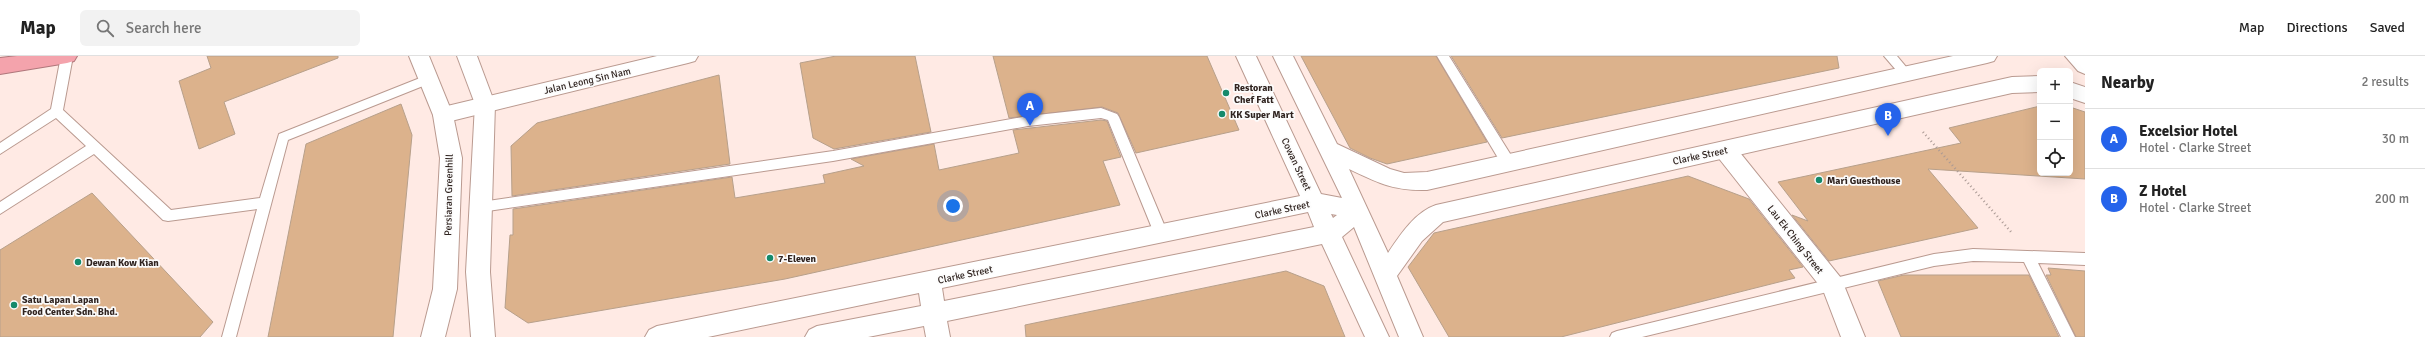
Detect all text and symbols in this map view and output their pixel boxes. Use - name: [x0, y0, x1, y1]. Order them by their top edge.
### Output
- search box: [80, 10, 360, 46]
- text: Map: [20, 16, 56, 40]
- icon: search: [94, 17, 116, 39]
- text: Search here: [126, 19, 201, 37]
- text: Map: [2239, 19, 2265, 36]
- text: Directions: [2287, 19, 2348, 36]
- text: Saved: [2370, 19, 2405, 36]
- street label: Jalan Leong Sin Nam: [543, 65, 632, 97]
- map controls: [2037, 68, 2073, 176]
- button: +: [2037, 68, 2073, 104]
- text: Nearby: [2101, 72, 2154, 93]
- text: 2 results: [2361, 74, 2409, 90]
- place label: Restoran Chef Fatt: [1234, 82, 1274, 106]
- marker: Restoran Chef Fatt: [1221, 88, 1231, 98]
- pin: A: [1017, 93, 1043, 126]
- pin: B: [1875, 103, 1901, 136]
- button: −: [2037, 104, 2073, 140]
- marker: KK Super Mart: [1217, 109, 1227, 119]
- place label: KK Super Mart: [1230, 109, 1294, 121]
- text: Excelsior Hotel: [2139, 122, 2238, 140]
- text: A: [2110, 131, 2118, 147]
- text: 30 m: [2382, 131, 2409, 147]
- street label: Cowan Street: [1279, 136, 1314, 193]
- button: locate: [2037, 140, 2073, 176]
- text: Hotel · Clarke Street: [2139, 140, 2251, 156]
- street label: Clarke Street: [1672, 144, 1729, 168]
- street label: Persiaran Greenhill: [442, 154, 456, 236]
- marker: Mari Guesthouse: [1814, 175, 1824, 185]
- place label: Mari Guesthouse: [1827, 175, 1901, 187]
- text: Z Hotel: [2139, 182, 2187, 200]
- text: B: [2110, 191, 2118, 207]
- text: 200 m: [2375, 191, 2409, 207]
- your location: [943, 196, 963, 216]
- street label: Clarke Street: [1254, 198, 1311, 222]
- text: Hotel · Clarke Street: [2139, 200, 2251, 216]
- street label: Lau Ek Ching Street: [1765, 203, 1826, 277]
- marker: 7-Eleven: [765, 253, 775, 263]
- place label: 7-Eleven: [778, 253, 816, 265]
- marker: Dewan Kow Kian: [73, 257, 83, 267]
- place label: Dewan Kow Kian: [86, 257, 159, 269]
- street label: Clarke Street: [937, 263, 994, 287]
- place label: Satu Lapan Lapan Food Center Sdn. Bhd.: [22, 294, 118, 318]
- marker: Satu Lapan Lapan Food Center Sdn. Bhd.: [9, 300, 19, 310]

